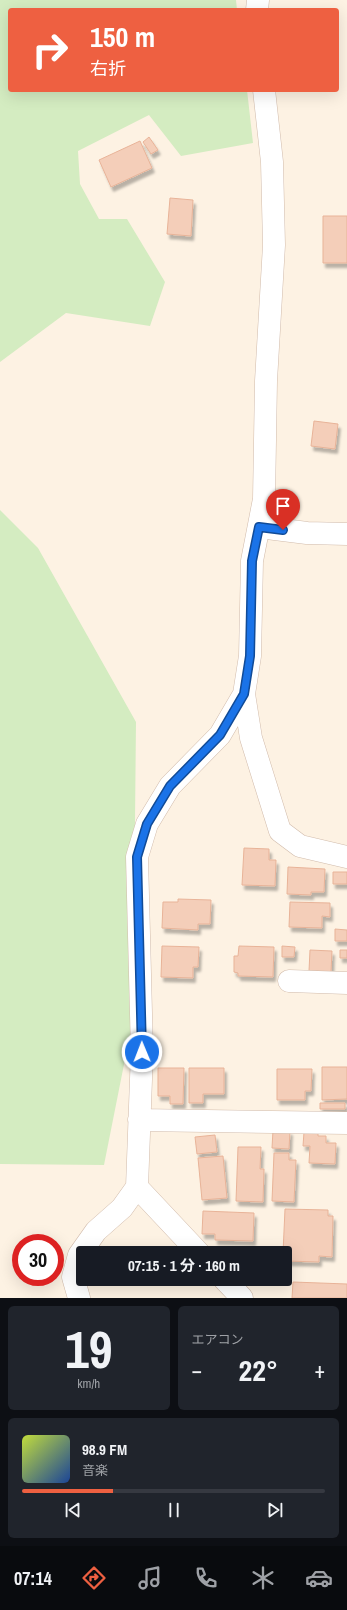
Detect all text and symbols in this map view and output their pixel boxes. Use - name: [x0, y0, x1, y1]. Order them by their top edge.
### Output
- text: 150 m: [90, 18, 155, 56]
- icon: right: [24, 24, 76, 76]
- text: 右折: [90, 56, 126, 81]
- pin: [266, 489, 300, 530]
- icon: arrive: [272, 495, 294, 517]
- position arrow: [121, 1031, 163, 1073]
- speed limit sign: 30: [12, 1234, 64, 1286]
- text: 07:15 · 1 分 · 160 m: [128, 1255, 240, 1276]
- text: 19: [65, 1314, 112, 1384]
- text: エアコン: [192, 1331, 244, 1348]
- text: 22°: [239, 1350, 278, 1390]
- text: −: [192, 1355, 202, 1385]
- text: +: [314, 1355, 325, 1385]
- text: km/h: [77, 1375, 100, 1392]
- text: 98.9 FM: [82, 1439, 127, 1460]
- text: 音楽: [82, 1462, 108, 1479]
- icon: previous: [62, 1499, 84, 1521]
- icon: pause: [163, 1499, 185, 1521]
- icon: next: [264, 1499, 286, 1521]
- icon: directions: [80, 1564, 108, 1592]
- icon: music: [136, 1564, 164, 1592]
- icon: phone: [192, 1564, 220, 1592]
- icon: climate: [249, 1564, 277, 1592]
- icon: car: [305, 1564, 333, 1592]
- text: 07:14: [14, 1566, 52, 1591]

